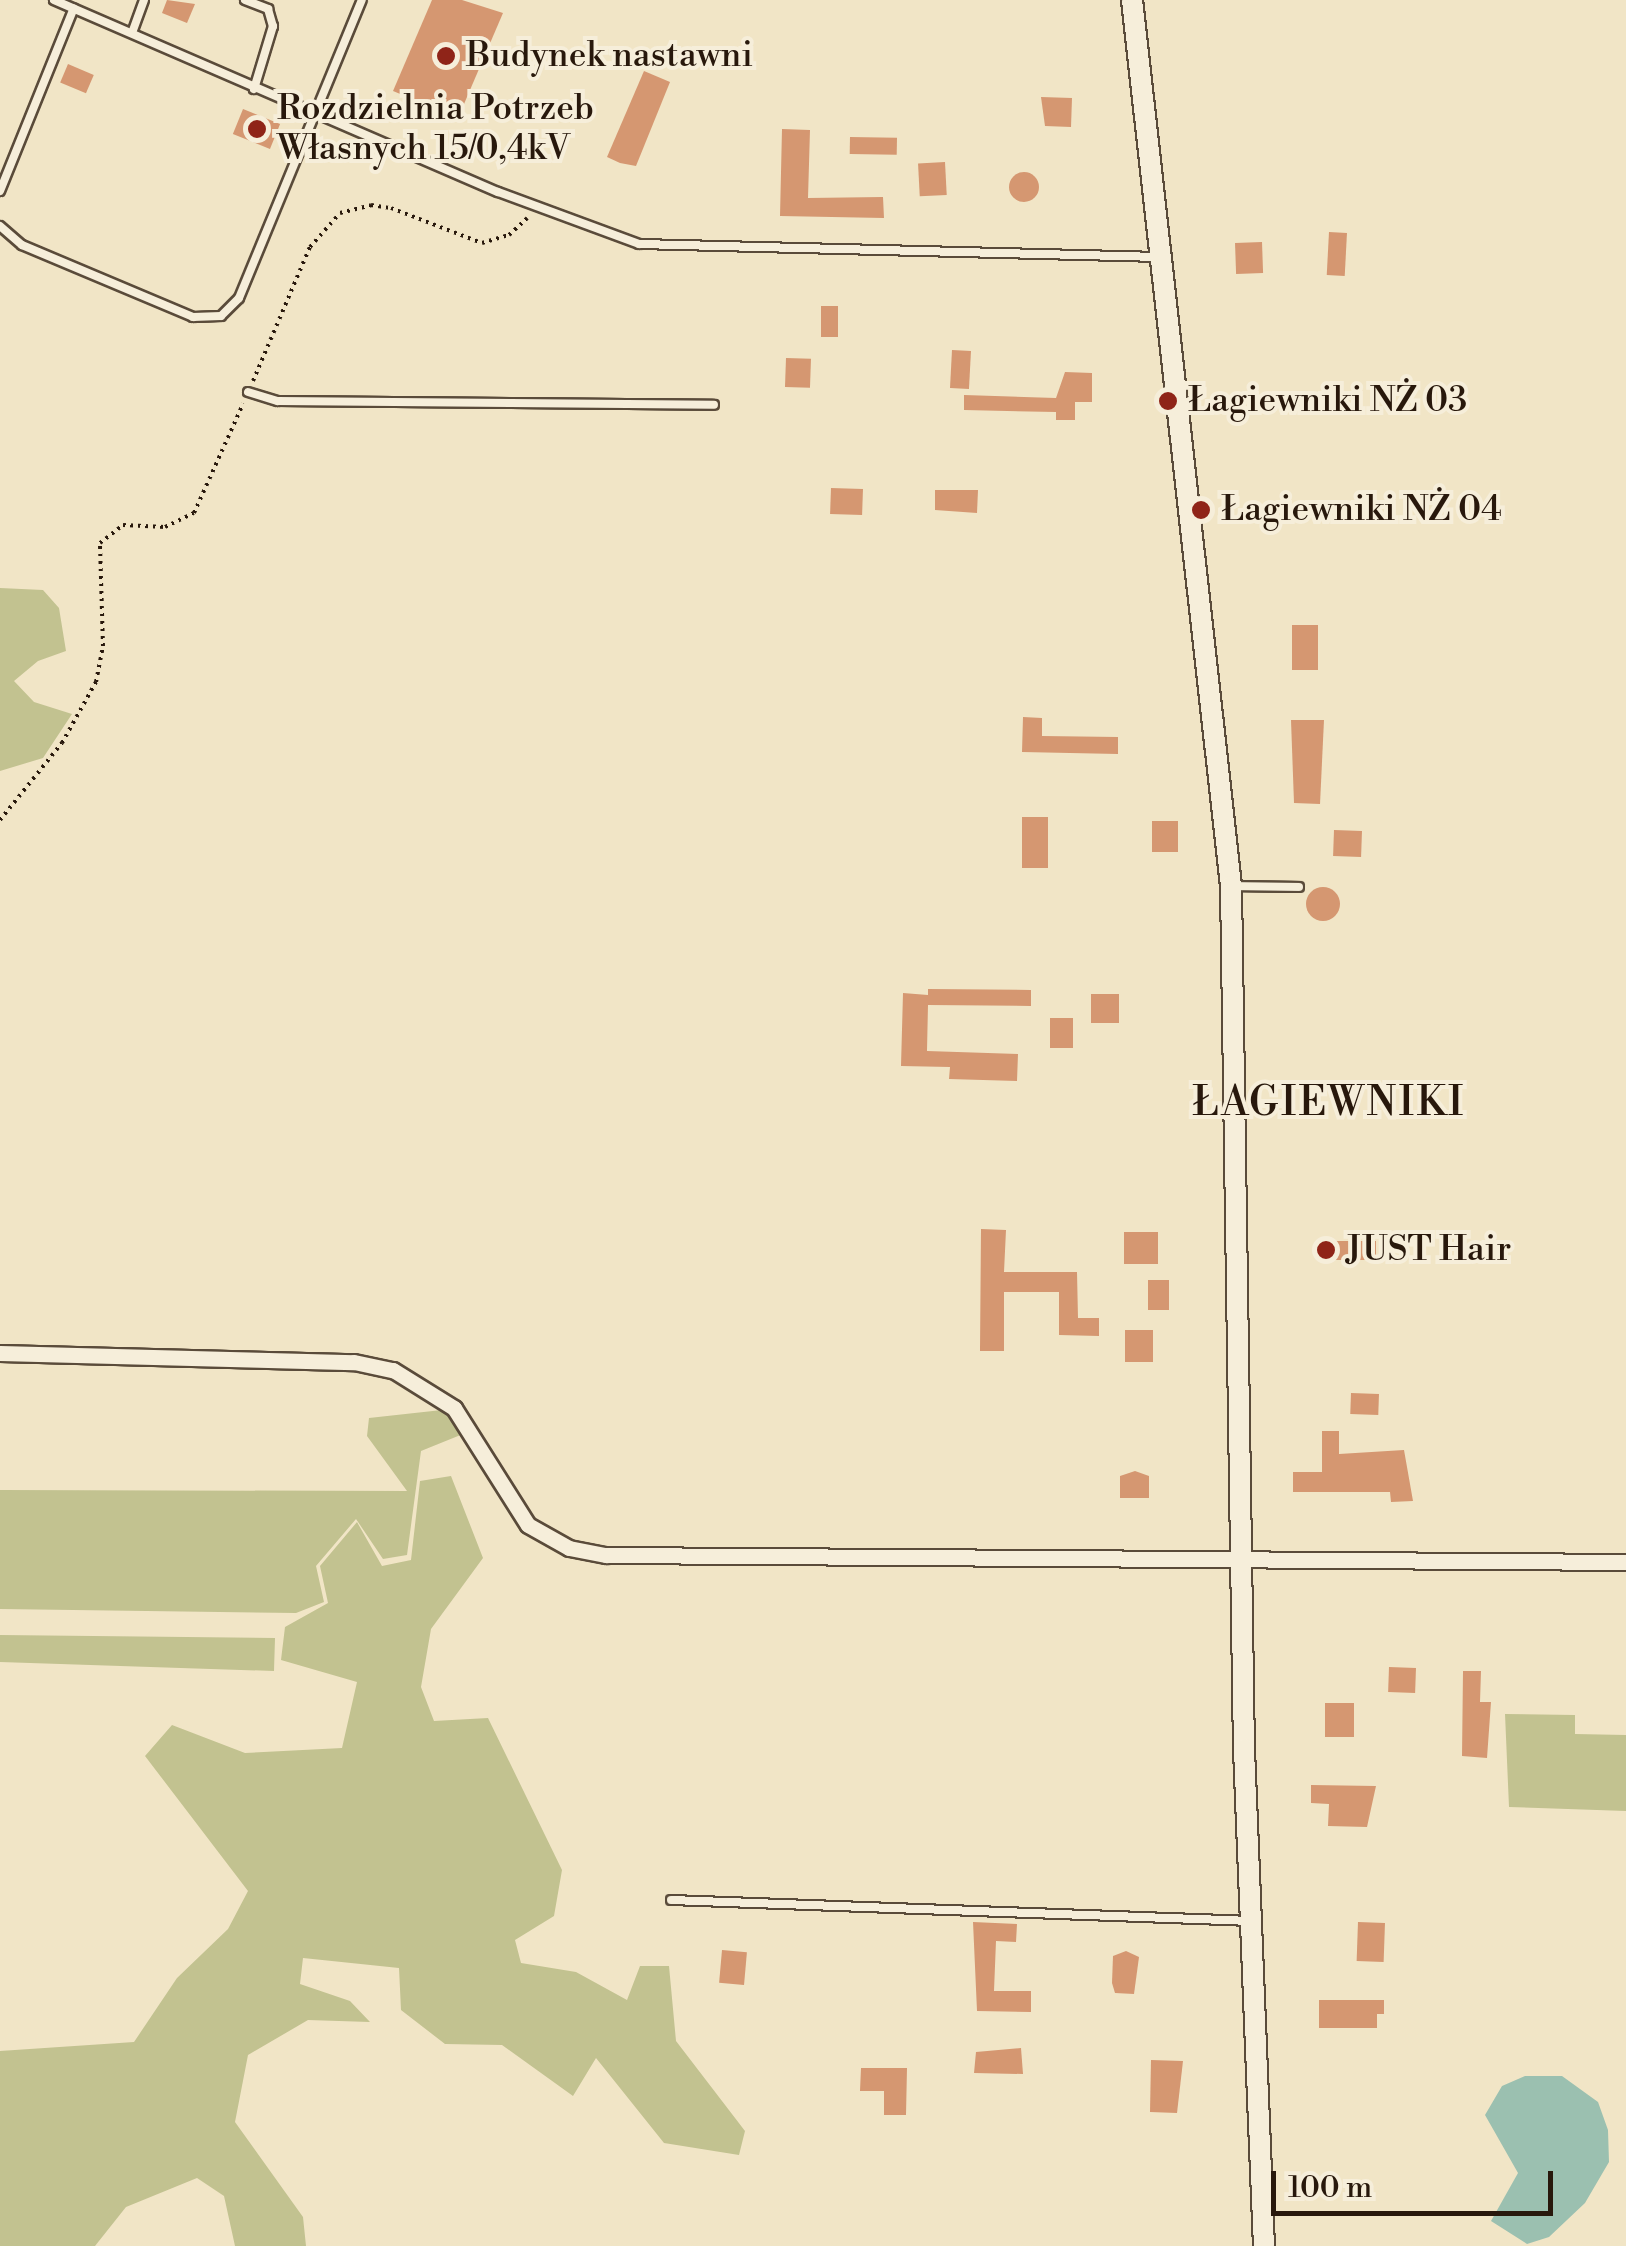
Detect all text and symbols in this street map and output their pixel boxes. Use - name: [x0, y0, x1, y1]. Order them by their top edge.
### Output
- place label: Budynek nastawni: [466, 35, 753, 77]
- marker: Budynek nastawni: [435, 45, 457, 67]
- place label: Rozdzielnia Potrzeb Własnych 15/0,4kV: [277, 88, 594, 170]
- marker: Rozdzielnia Potrzeb Własnych 15/0,4kV: [246, 118, 268, 140]
- place label: Łagiewniki NŻ 03: [1188, 380, 1467, 422]
- marker: Łagiewniki NŻ 03: [1157, 390, 1179, 412]
- place label: Łagiewniki NŻ 04: [1221, 489, 1502, 531]
- marker: Łagiewniki NŻ 04: [1190, 499, 1212, 521]
- district label: ŁAGIEWNIKI: [1192, 1079, 1466, 1127]
- place label: JUST Hair: [1346, 1229, 1511, 1271]
- marker: JUST Hair: [1315, 1239, 1337, 1261]
- scale bar: [1276, 2151, 1558, 2213]
- text: 100 m: [1288, 2169, 1372, 2207]

